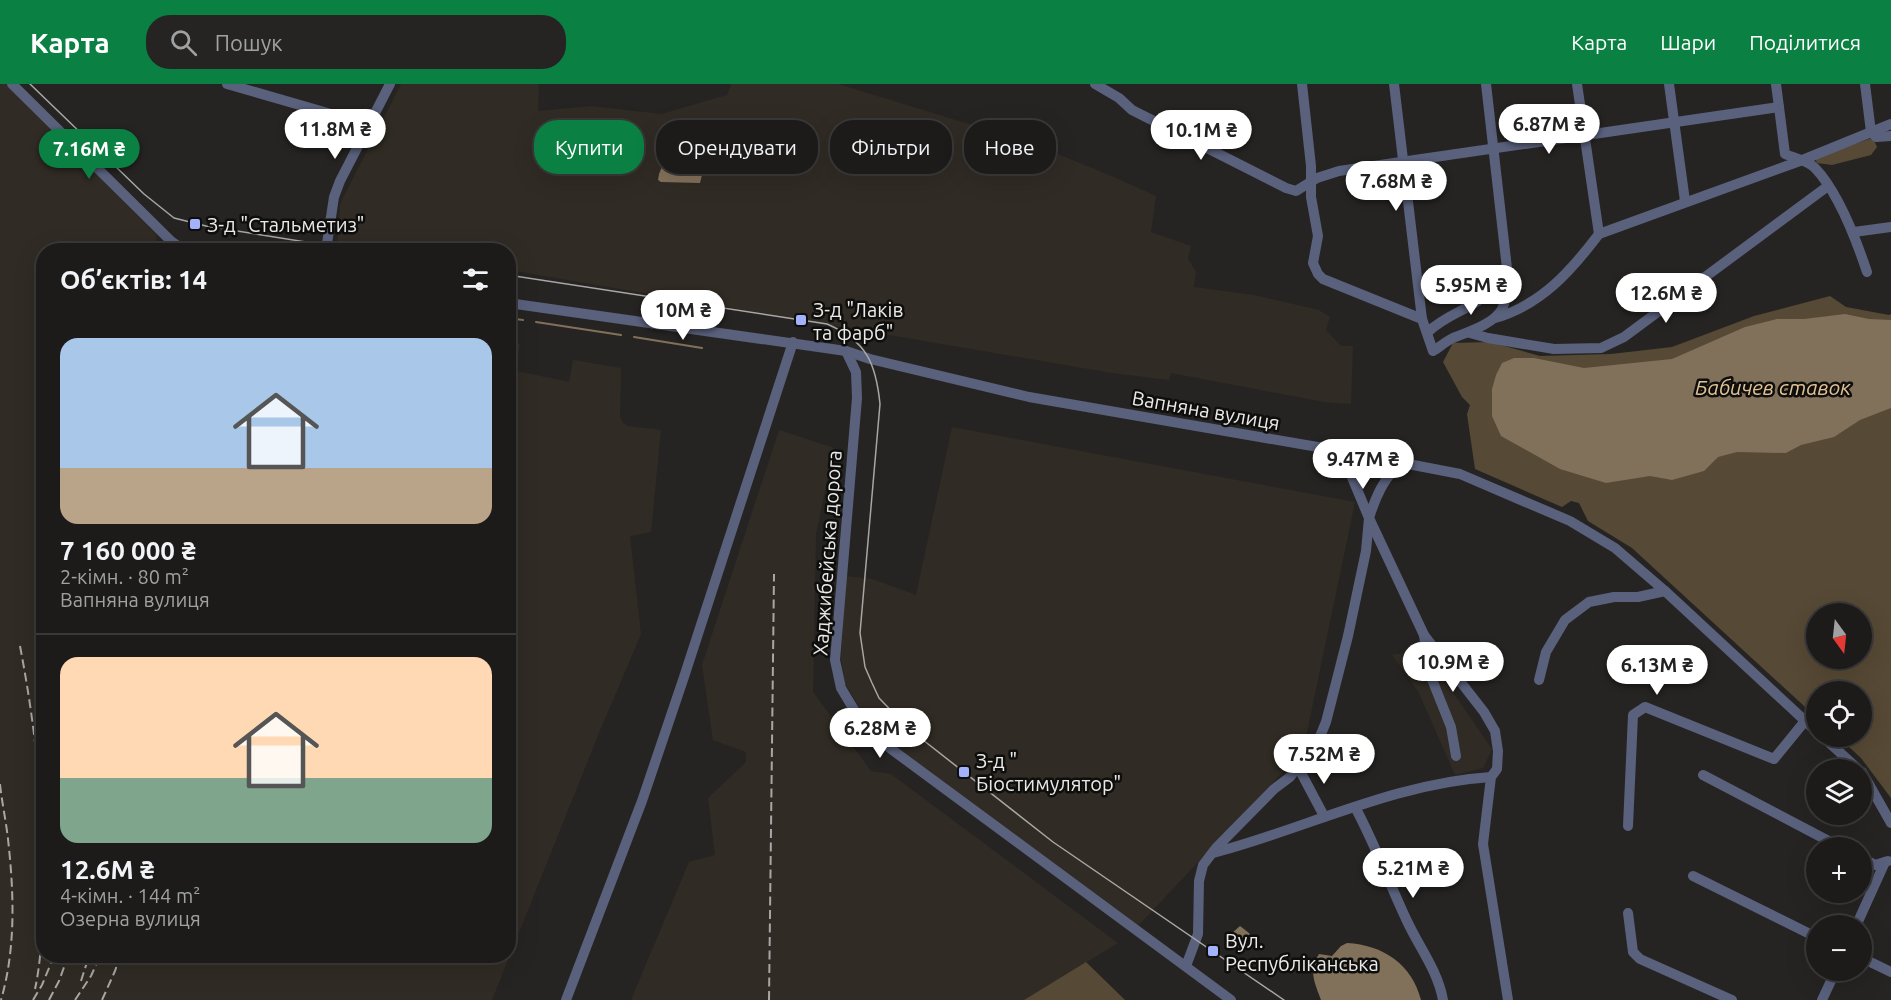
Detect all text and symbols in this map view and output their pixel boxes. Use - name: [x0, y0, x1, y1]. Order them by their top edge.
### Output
- search box: [146, 15, 566, 69]
- icon: search: [167, 26, 200, 59]
- text: Карта: [30, 27, 110, 58]
- text: Пошук: [215, 30, 283, 55]
- text: Карта: [1571, 30, 1627, 54]
- text: Шари: [1660, 30, 1716, 54]
- text: Поділитися: [1749, 30, 1861, 54]
- pin: 6.87M ₴: [1494, 104, 1604, 155]
- pin: 11.8M ₴: [280, 109, 390, 160]
- pin: 10.1M ₴: [1146, 110, 1256, 161]
- text: 6.87M ₴: [1513, 112, 1585, 135]
- text: 11.8M ₴: [299, 117, 371, 140]
- text: 10.1M ₴: [1165, 118, 1237, 141]
- chip: Купити: [534, 120, 644, 174]
- chip: Орендувати: [656, 120, 818, 174]
- chip: Фільтри: [830, 120, 952, 174]
- chip: Нове: [964, 120, 1056, 174]
- pin: 7.16M ₴: [34, 129, 144, 180]
- text: 7.16M ₴: [53, 137, 125, 160]
- pin: 7.68M ₴: [1341, 161, 1451, 212]
- text: 7.68M ₴: [1360, 169, 1432, 192]
- place label: З-д "Стальметиз": [207, 213, 365, 236]
- marker: З-д "Стальметиз": [188, 217, 202, 231]
- icon: filters: [459, 263, 492, 296]
- text: Об’єктів: 14: [60, 265, 207, 294]
- pin: 5.95M ₴: [1416, 265, 1526, 316]
- text: 5.95M ₴: [1435, 273, 1507, 296]
- pin: 12.6M ₴: [1611, 273, 1721, 324]
- text: 12.6M ₴: [1630, 281, 1702, 304]
- pin: 10M ₴: [641, 290, 725, 341]
- text: 10M ₴: [655, 298, 711, 321]
- place label: З-д "Лаків та фарб": [813, 298, 903, 344]
- marker: З-д "Лаків та фарб": [794, 313, 808, 327]
- water label: Бабичев ставок: [1695, 375, 1851, 399]
- icon: home: [222, 377, 330, 485]
- street label: Вапняна вулиця: [1130, 386, 1282, 434]
- pin: 9.47M ₴: [1308, 439, 1418, 490]
- text: 9.47M ₴: [1327, 447, 1399, 470]
- street label: Хаджибейська дорога: [808, 449, 846, 657]
- text: 7 160 000 ₴: [60, 536, 196, 565]
- text: 2-кімн. · 80 m²: [60, 565, 189, 588]
- text: Вапняна вулиця: [60, 588, 210, 611]
- north arrow: [1806, 603, 1872, 669]
- map controls: [1806, 603, 1872, 981]
- pin: 10.9M ₴: [1398, 642, 1508, 693]
- pin: 6.13M ₴: [1602, 645, 1712, 696]
- text: 10.9M ₴: [1417, 650, 1489, 673]
- text: 6.13M ₴: [1621, 653, 1693, 676]
- button: locate: [1806, 681, 1872, 747]
- icon: home: [222, 696, 330, 804]
- pin: 6.28M ₴: [825, 708, 935, 759]
- text: 6.28M ₴: [844, 716, 916, 739]
- pin: 7.52M ₴: [1269, 734, 1379, 785]
- text: 7.52M ₴: [1288, 742, 1360, 765]
- place label: З-д " Біостимулятор": [976, 749, 1121, 795]
- button: layers: [1806, 759, 1872, 825]
- marker: З-д " Біостимулятор": [957, 765, 971, 779]
- button: +: [1806, 837, 1872, 903]
- pin: 5.21M ₴: [1358, 848, 1468, 899]
- text: 12.6M ₴: [60, 855, 154, 884]
- text: 5.21M ₴: [1377, 856, 1449, 879]
- text: 4-кімн. · 144 m²: [60, 884, 200, 907]
- text: Озерна вулиця: [60, 907, 201, 930]
- button: −: [1806, 915, 1872, 981]
- place label: Вул. Республіканська: [1225, 929, 1379, 975]
- marker: Вул. Республіканська: [1206, 944, 1220, 958]

